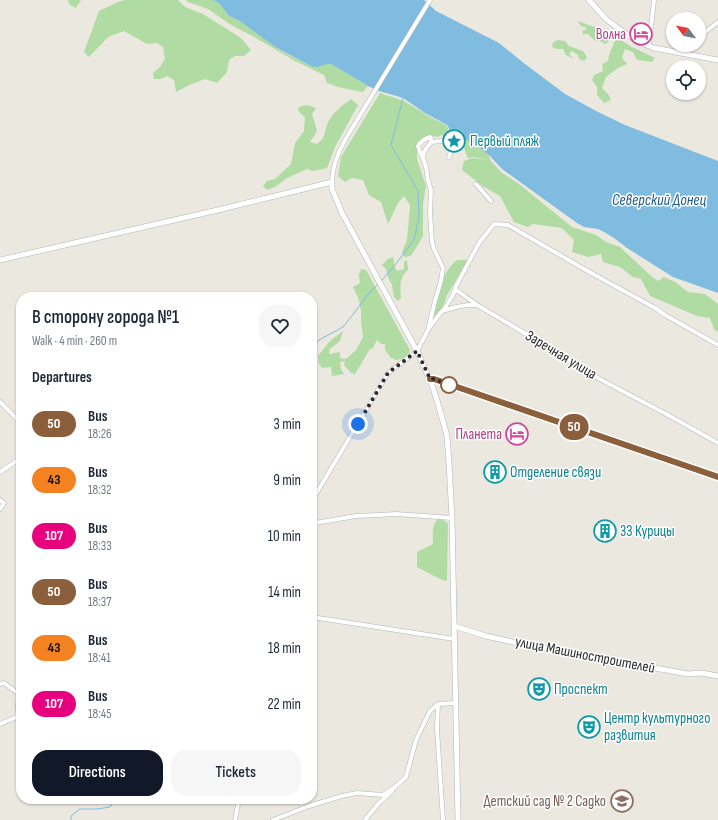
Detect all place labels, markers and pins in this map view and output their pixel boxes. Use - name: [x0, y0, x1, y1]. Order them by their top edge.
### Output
- hotel icon: Волна: [628, 21, 654, 47]
- place label: Волна: [596, 25, 626, 44]
- place icon: Первый пляж: [441, 128, 467, 154]
- place label: Первый пляж: [470, 132, 539, 151]
- unlabelled marker: [440, 376, 458, 394]
- hotel icon: Планета: [504, 421, 530, 447]
- place label: Планета: [455, 425, 502, 444]
- building icon: Отделение связи: [482, 459, 508, 485]
- place label: Отделение связи: [510, 463, 601, 482]
- building icon: 33 Курицы: [592, 518, 618, 544]
- place label: 33 Курицы: [620, 522, 675, 541]
- theatre icon: Проспект: [526, 676, 552, 702]
- place label: Проспект: [554, 680, 608, 699]
- place label: Центр культурного развития: [604, 709, 710, 745]
- theatre icon: Центр культурного развития: [576, 714, 602, 740]
- school or university icon: Детский сад № 2 Садко: [609, 788, 635, 814]
- place label: Детский сад № 2 Садко: [483, 792, 606, 811]

